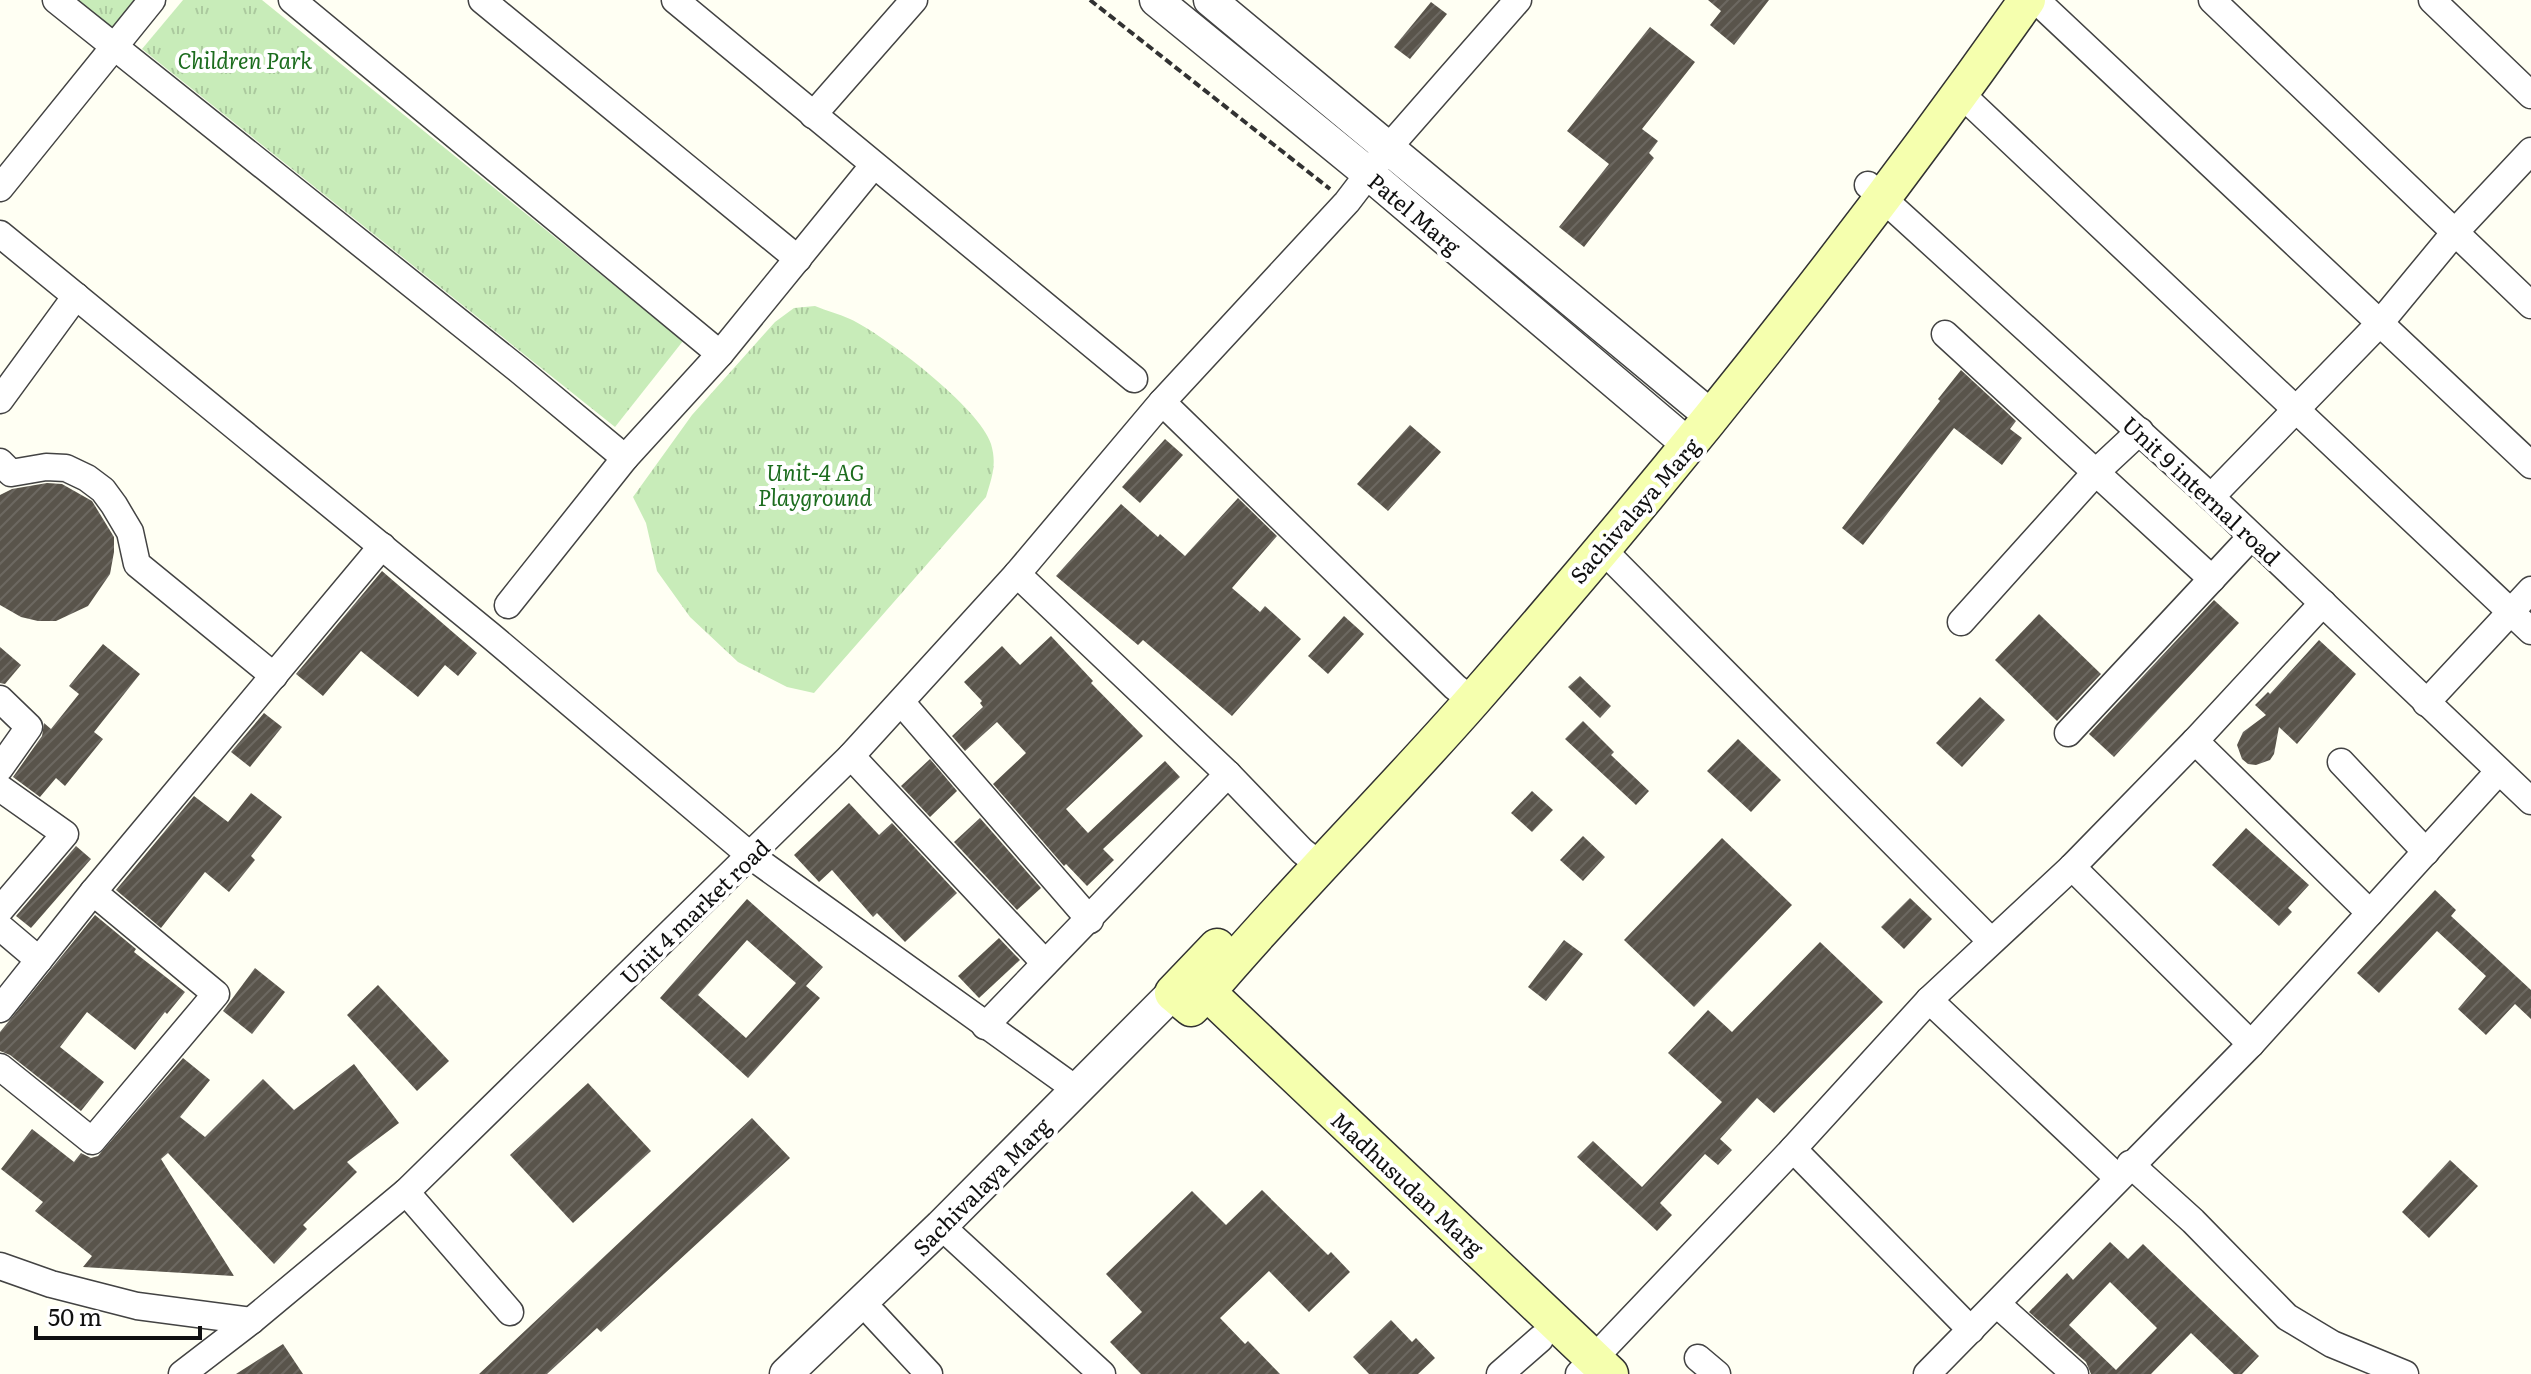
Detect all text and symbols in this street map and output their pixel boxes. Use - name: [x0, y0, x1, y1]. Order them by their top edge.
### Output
- park label: Children Park: [178, 43, 312, 76]
- street label: Patel Marg: [1361, 164, 1469, 262]
- street label: Unit 9 internal road: [2115, 408, 2289, 572]
- street label: Sachivalaya Marg: [1561, 429, 1707, 590]
- park label: Unit-4 AG Playground: [758, 455, 873, 513]
- street label: Unit 4 market road: [612, 831, 776, 991]
- street label: Madhusudan Marg: [1324, 1103, 1492, 1263]
- street label: Sachivalaya Marg: [904, 1109, 1058, 1263]
- scale bar: [36, 1290, 200, 1340]
- text: 50 m: [48, 1298, 102, 1333]

